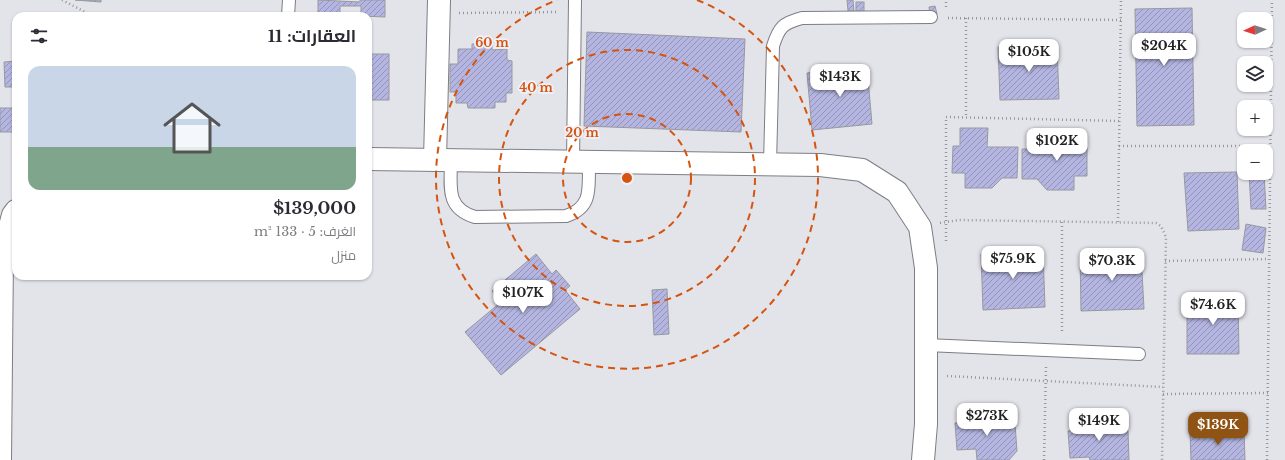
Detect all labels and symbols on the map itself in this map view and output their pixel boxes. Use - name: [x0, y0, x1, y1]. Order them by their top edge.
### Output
- north arrow: [1237, 12, 1273, 48]
- pin: $204K: [1136, 33, 1192, 67]
- text: 60 m: [475, 35, 510, 50]
- pin: $105K: [1001, 39, 1057, 73]
- pin: $143K: [812, 64, 868, 98]
- text: 40 m: [519, 80, 553, 95]
- text: 20 m: [565, 125, 599, 140]
- pin: $102K: [1029, 128, 1085, 162]
- centre of rings: [620, 171, 634, 185]
- pin: $75.9K: [980, 246, 1046, 280]
- pin: $70.3K: [1079, 248, 1145, 282]
- pin: $107K: [495, 280, 551, 314]
- pin: $74.6K: [1180, 292, 1246, 326]
- pin: $273K: [959, 403, 1015, 437]
- pin: $149K: [1071, 408, 1127, 442]
- pin: $139K: [1190, 412, 1246, 446]

